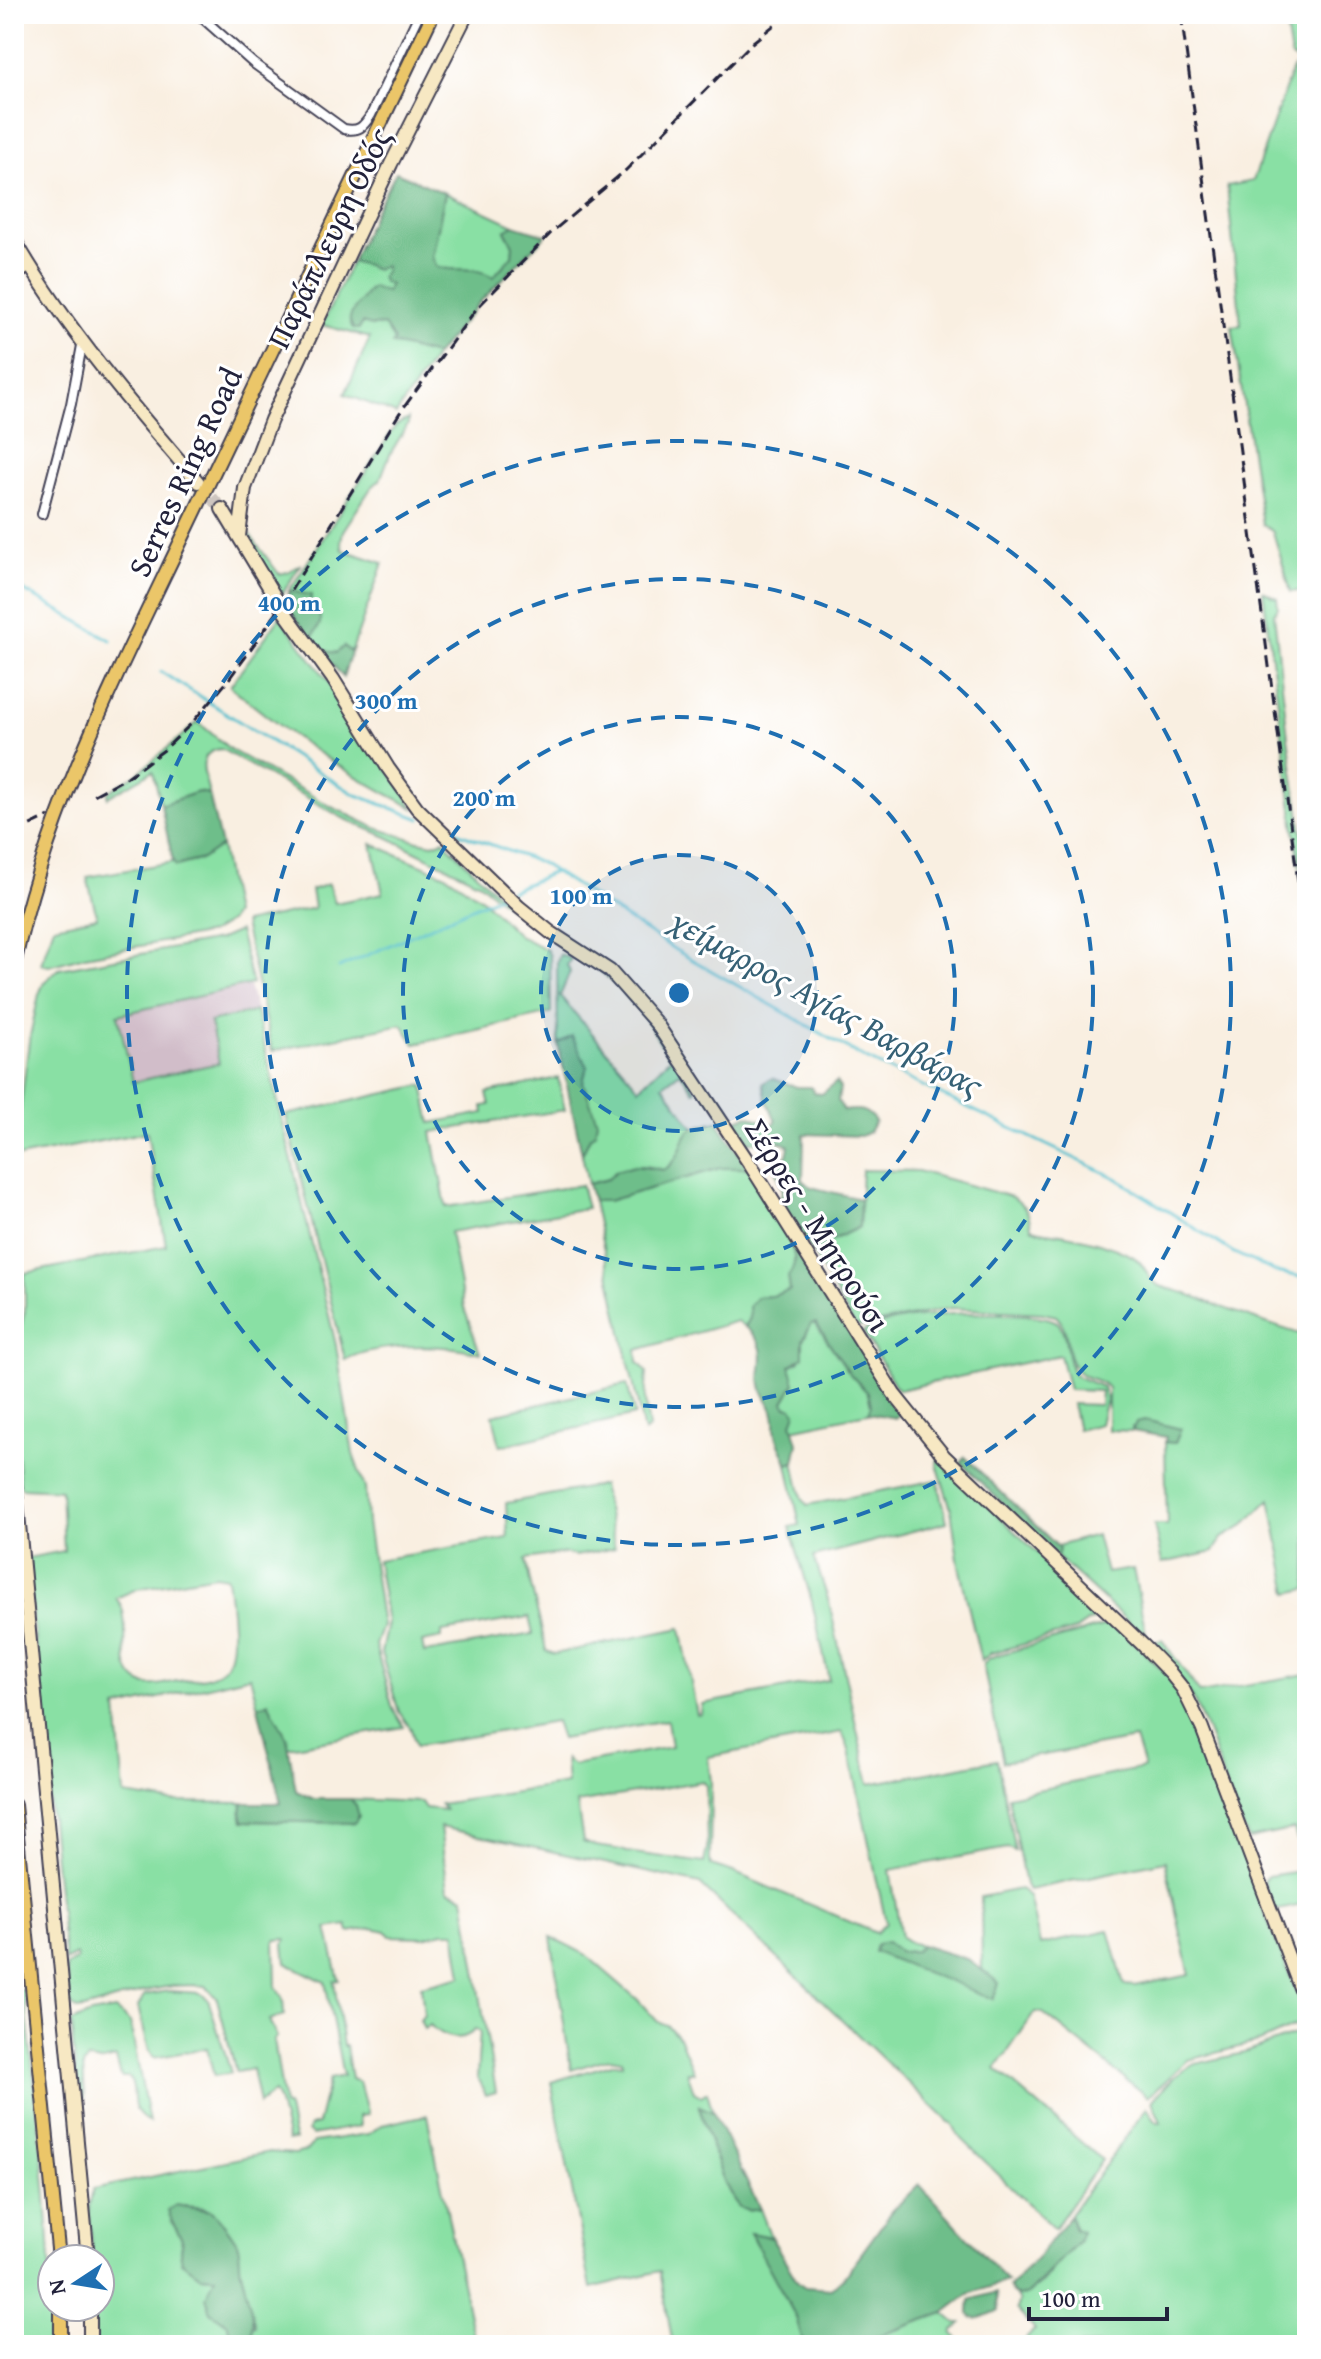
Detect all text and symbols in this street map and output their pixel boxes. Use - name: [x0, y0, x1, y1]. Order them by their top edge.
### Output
- street label: Παράπλευρη Οδός: [255, 119, 403, 356]
- street label: Serres Ring Road: [115, 359, 254, 584]
- text: 400 m: [257, 585, 321, 620]
- text: 300 m: [354, 683, 418, 718]
- text: 200 m: [452, 780, 516, 815]
- text: 100 m: [549, 878, 613, 913]
- water label: χείμαρρος Αγίας Βαρβάρας: [660, 895, 994, 1110]
- centre of rings: [665, 979, 693, 1007]
- street label: Σέρρες - Μητρούσι: [734, 1109, 903, 1341]
- north arrow: [36, 2243, 116, 2323]
- scale bar: [1029, 2271, 1167, 2321]
- text: N: [39, 2276, 74, 2298]
- text: 100 m: [1041, 2281, 1101, 2316]

